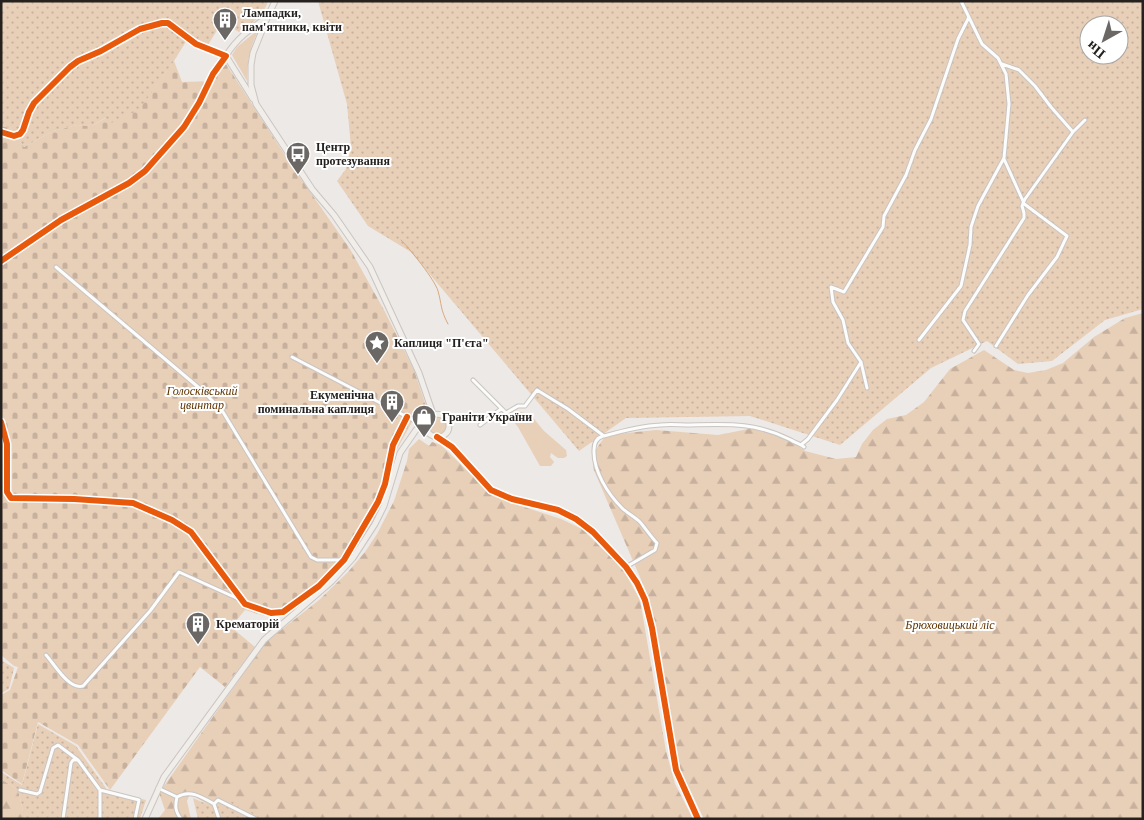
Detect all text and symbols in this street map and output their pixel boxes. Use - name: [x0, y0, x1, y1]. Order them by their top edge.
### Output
- place label: Лампадки, пам'ятники, квіти: [242, 6, 342, 34]
- building icon: Лампадки, пам'ятники, квіти: [212, 7, 238, 41]
- north arrow: [1079, 15, 1129, 65]
- text: Пн: [1084, 38, 1108, 62]
- place label: Центр протезування: [316, 140, 391, 168]
- bus stop icon: Центр протезування: [285, 141, 311, 175]
- place icon: Каплиця "П'єта": [364, 330, 390, 364]
- place label: Каплиця "П'єта": [394, 336, 489, 350]
- park label: Голосківський цвинтар: [165, 384, 238, 412]
- place label: Екуменічна поминальна каплиця: [258, 388, 375, 416]
- building icon: Екуменічна поминальна каплиця: [379, 389, 405, 423]
- shop icon: Граніти України: [411, 404, 437, 438]
- place label: Граніти України: [442, 410, 532, 424]
- building icon: Крематорій: [185, 611, 211, 645]
- place label: Крематорій: [216, 617, 279, 631]
- park label: Брюховицький ліс: [904, 618, 995, 632]

